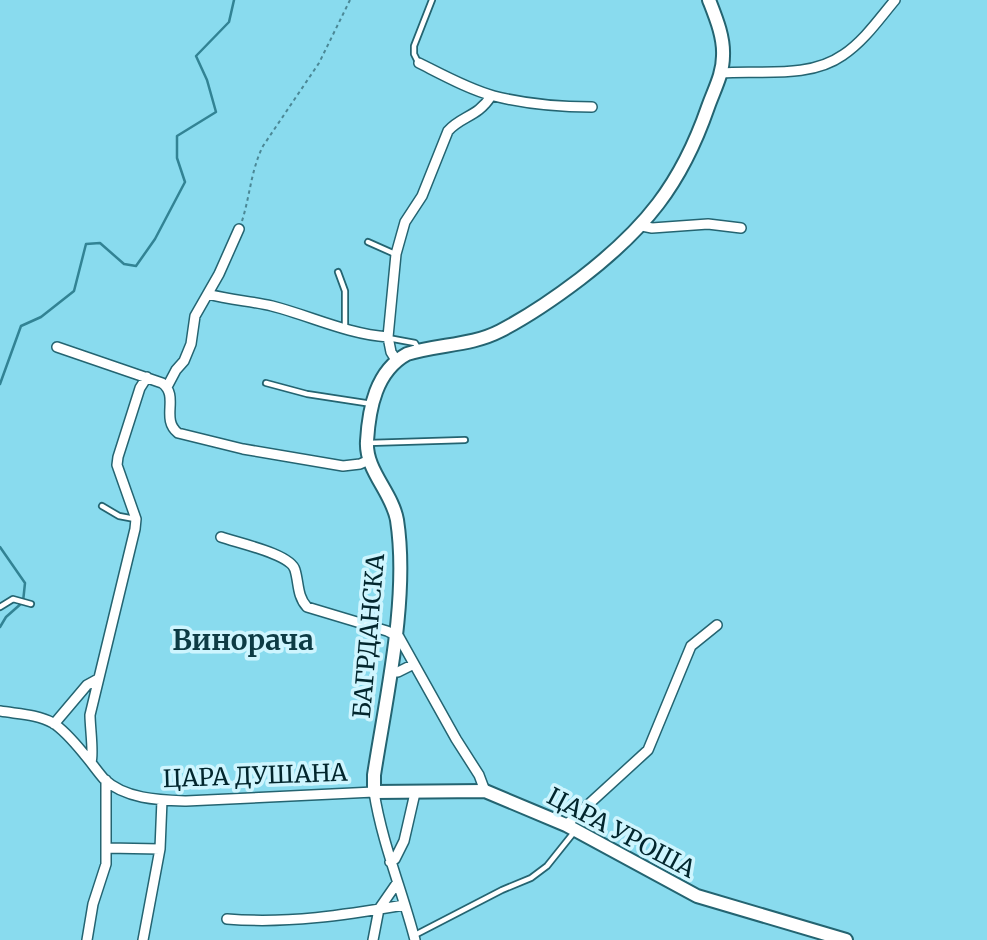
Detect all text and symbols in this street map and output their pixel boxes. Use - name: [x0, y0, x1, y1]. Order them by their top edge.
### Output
- street label: БАГРДАНСКА: [346, 551, 391, 720]
- district label: Винорача: [172, 622, 314, 658]
- street label: ЦАРА ДУШАНА: [162, 757, 349, 794]
- street label: ЦАРА УРОША: [542, 780, 702, 885]

